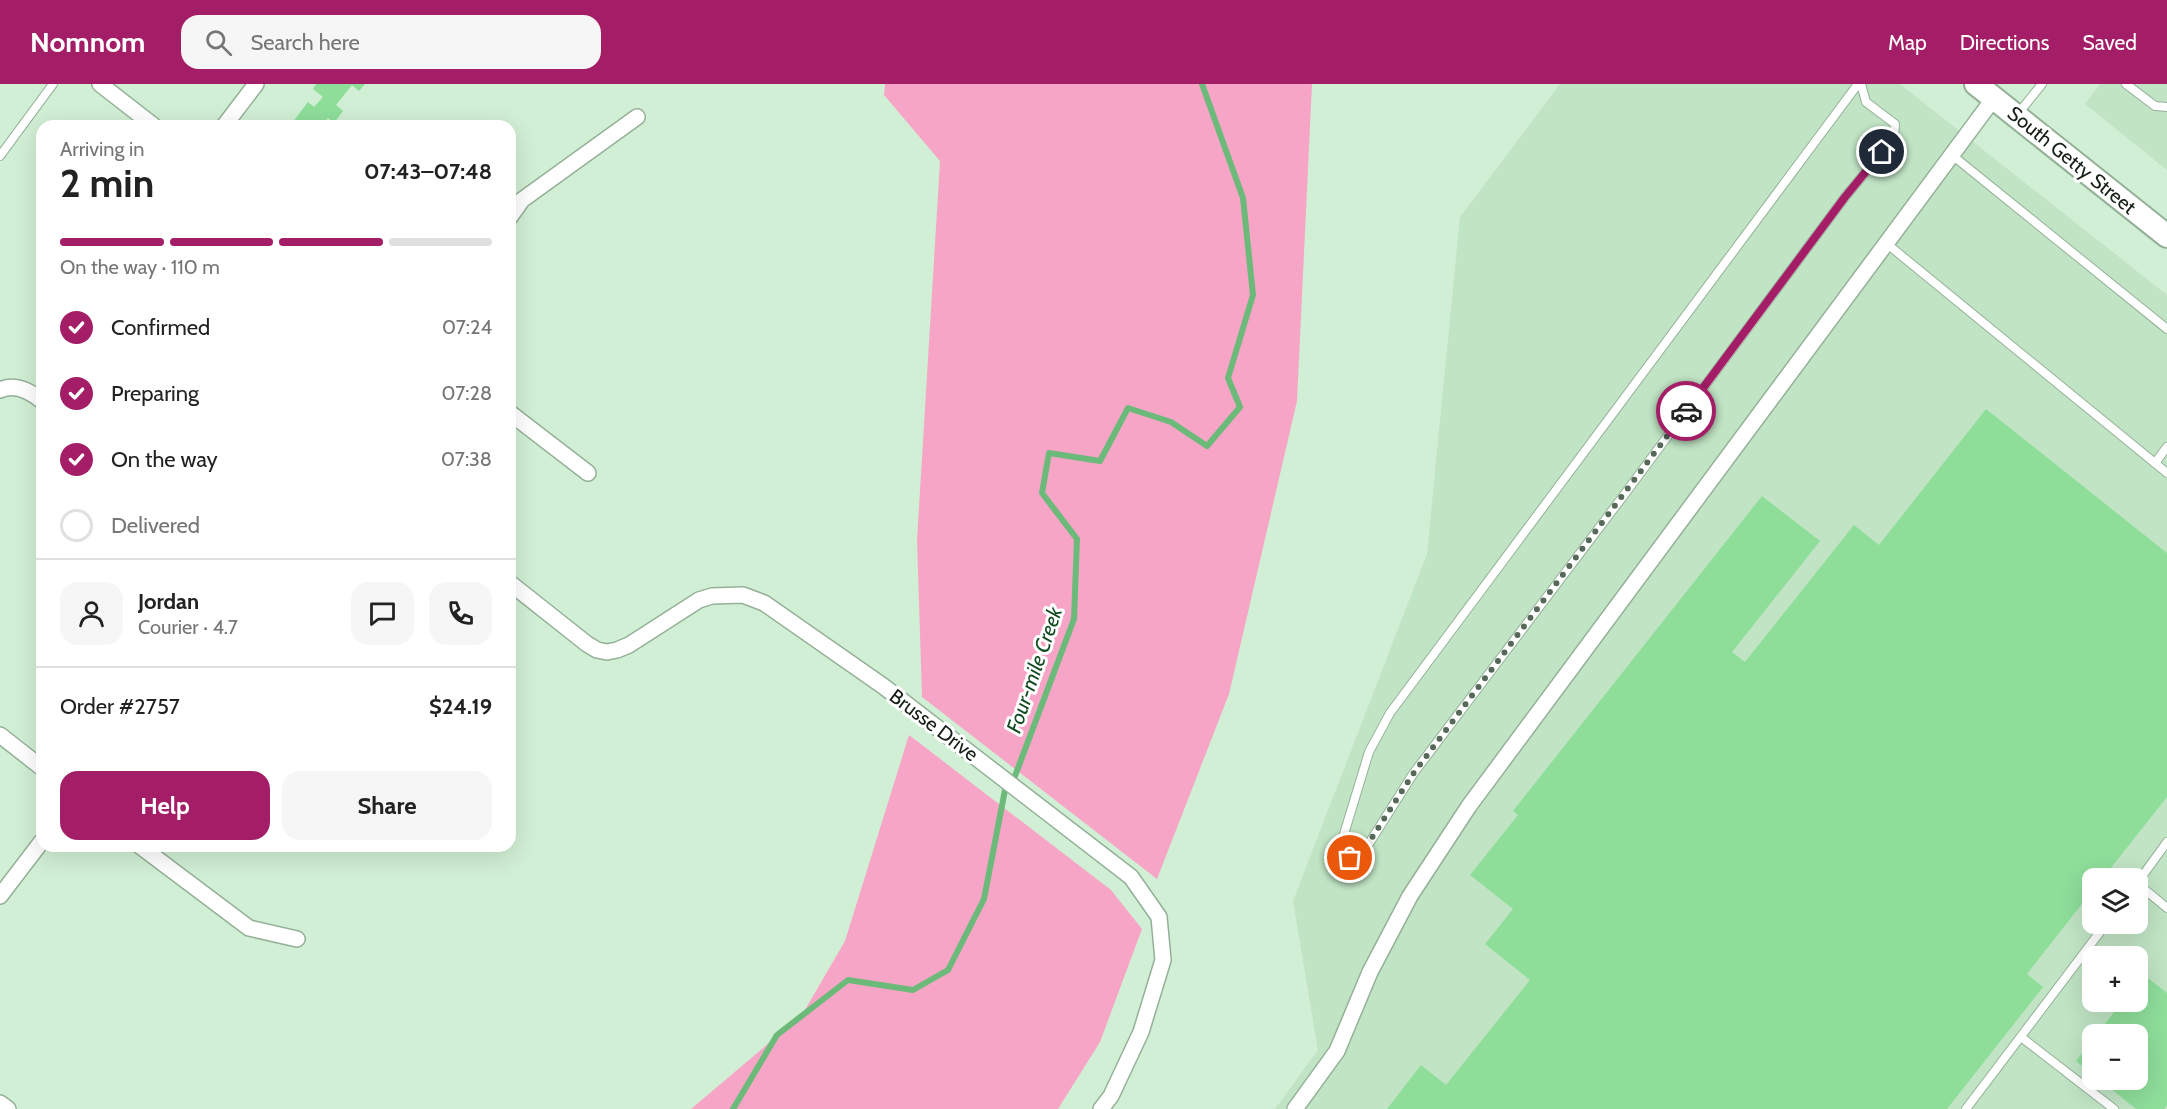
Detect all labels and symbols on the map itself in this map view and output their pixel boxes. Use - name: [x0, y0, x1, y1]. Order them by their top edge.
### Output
- street label: South Getty Street: [2003, 101, 2141, 219]
- pin: [1856, 126, 1907, 177]
- courier: [1656, 381, 1716, 441]
- water label: Four-mile Creek: [1001, 603, 1068, 736]
- street label: Brusse Drive: [885, 684, 983, 766]
- pin: [1324, 832, 1375, 883]

